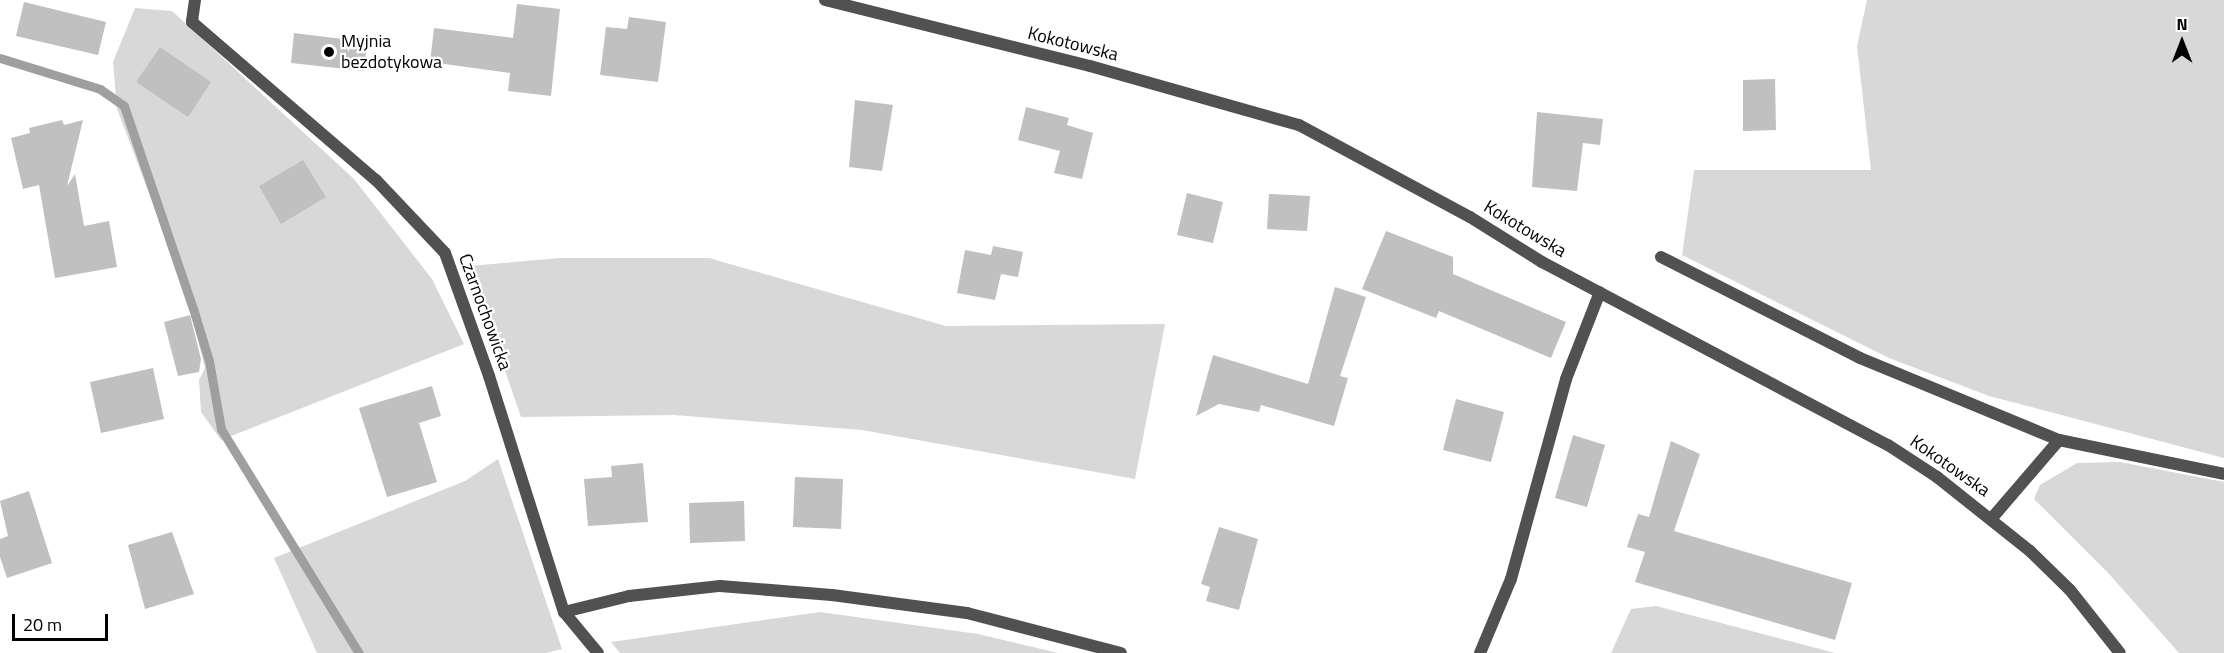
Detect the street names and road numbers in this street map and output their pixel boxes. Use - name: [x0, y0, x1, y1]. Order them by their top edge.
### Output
- street label: Kokotowska: [1025, 22, 1121, 66]
- street label: Kokotowska: [1480, 196, 1570, 262]
- street label: Czarnochowicka: [454, 251, 516, 373]
- street label: Kokotowska: [1906, 431, 1994, 501]

